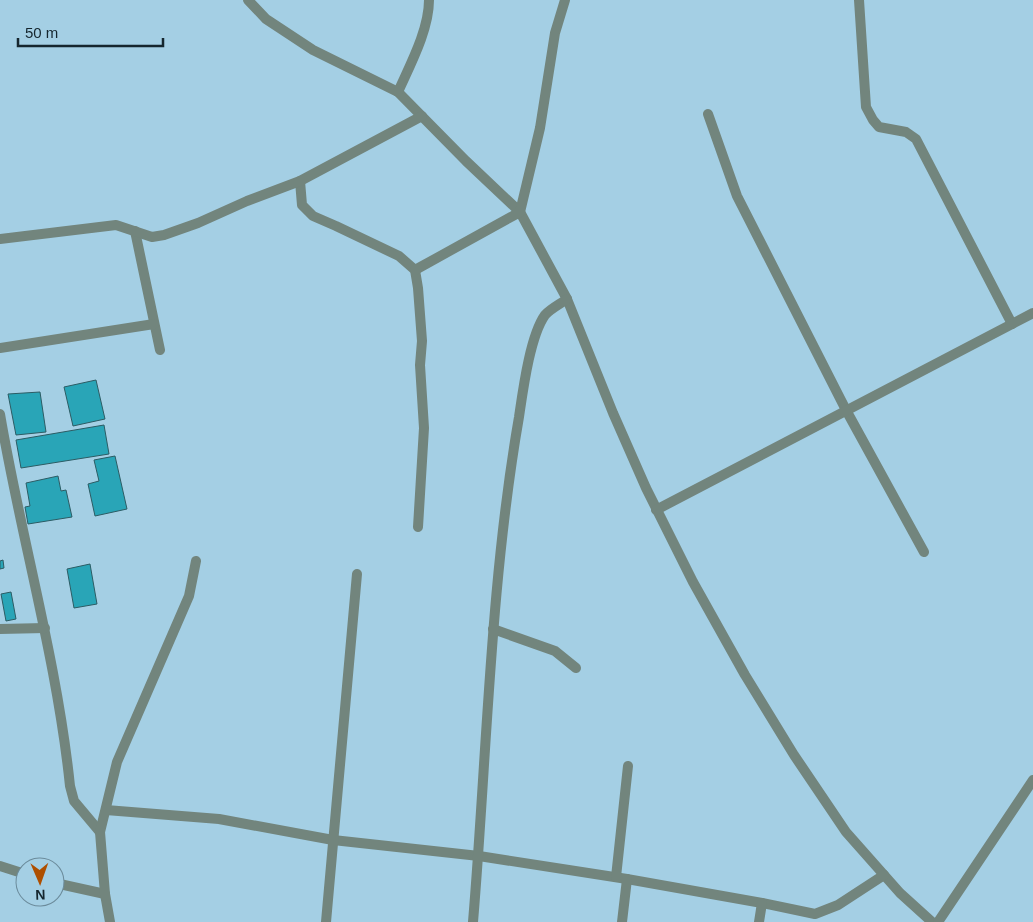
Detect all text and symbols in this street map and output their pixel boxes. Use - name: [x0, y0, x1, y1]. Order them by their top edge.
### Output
- scale bar: [18, 15, 162, 47]
- text: 50 m: [25, 24, 58, 41]
- north arrow: [15, 857, 65, 907]
- text: N: [35, 887, 46, 903]

